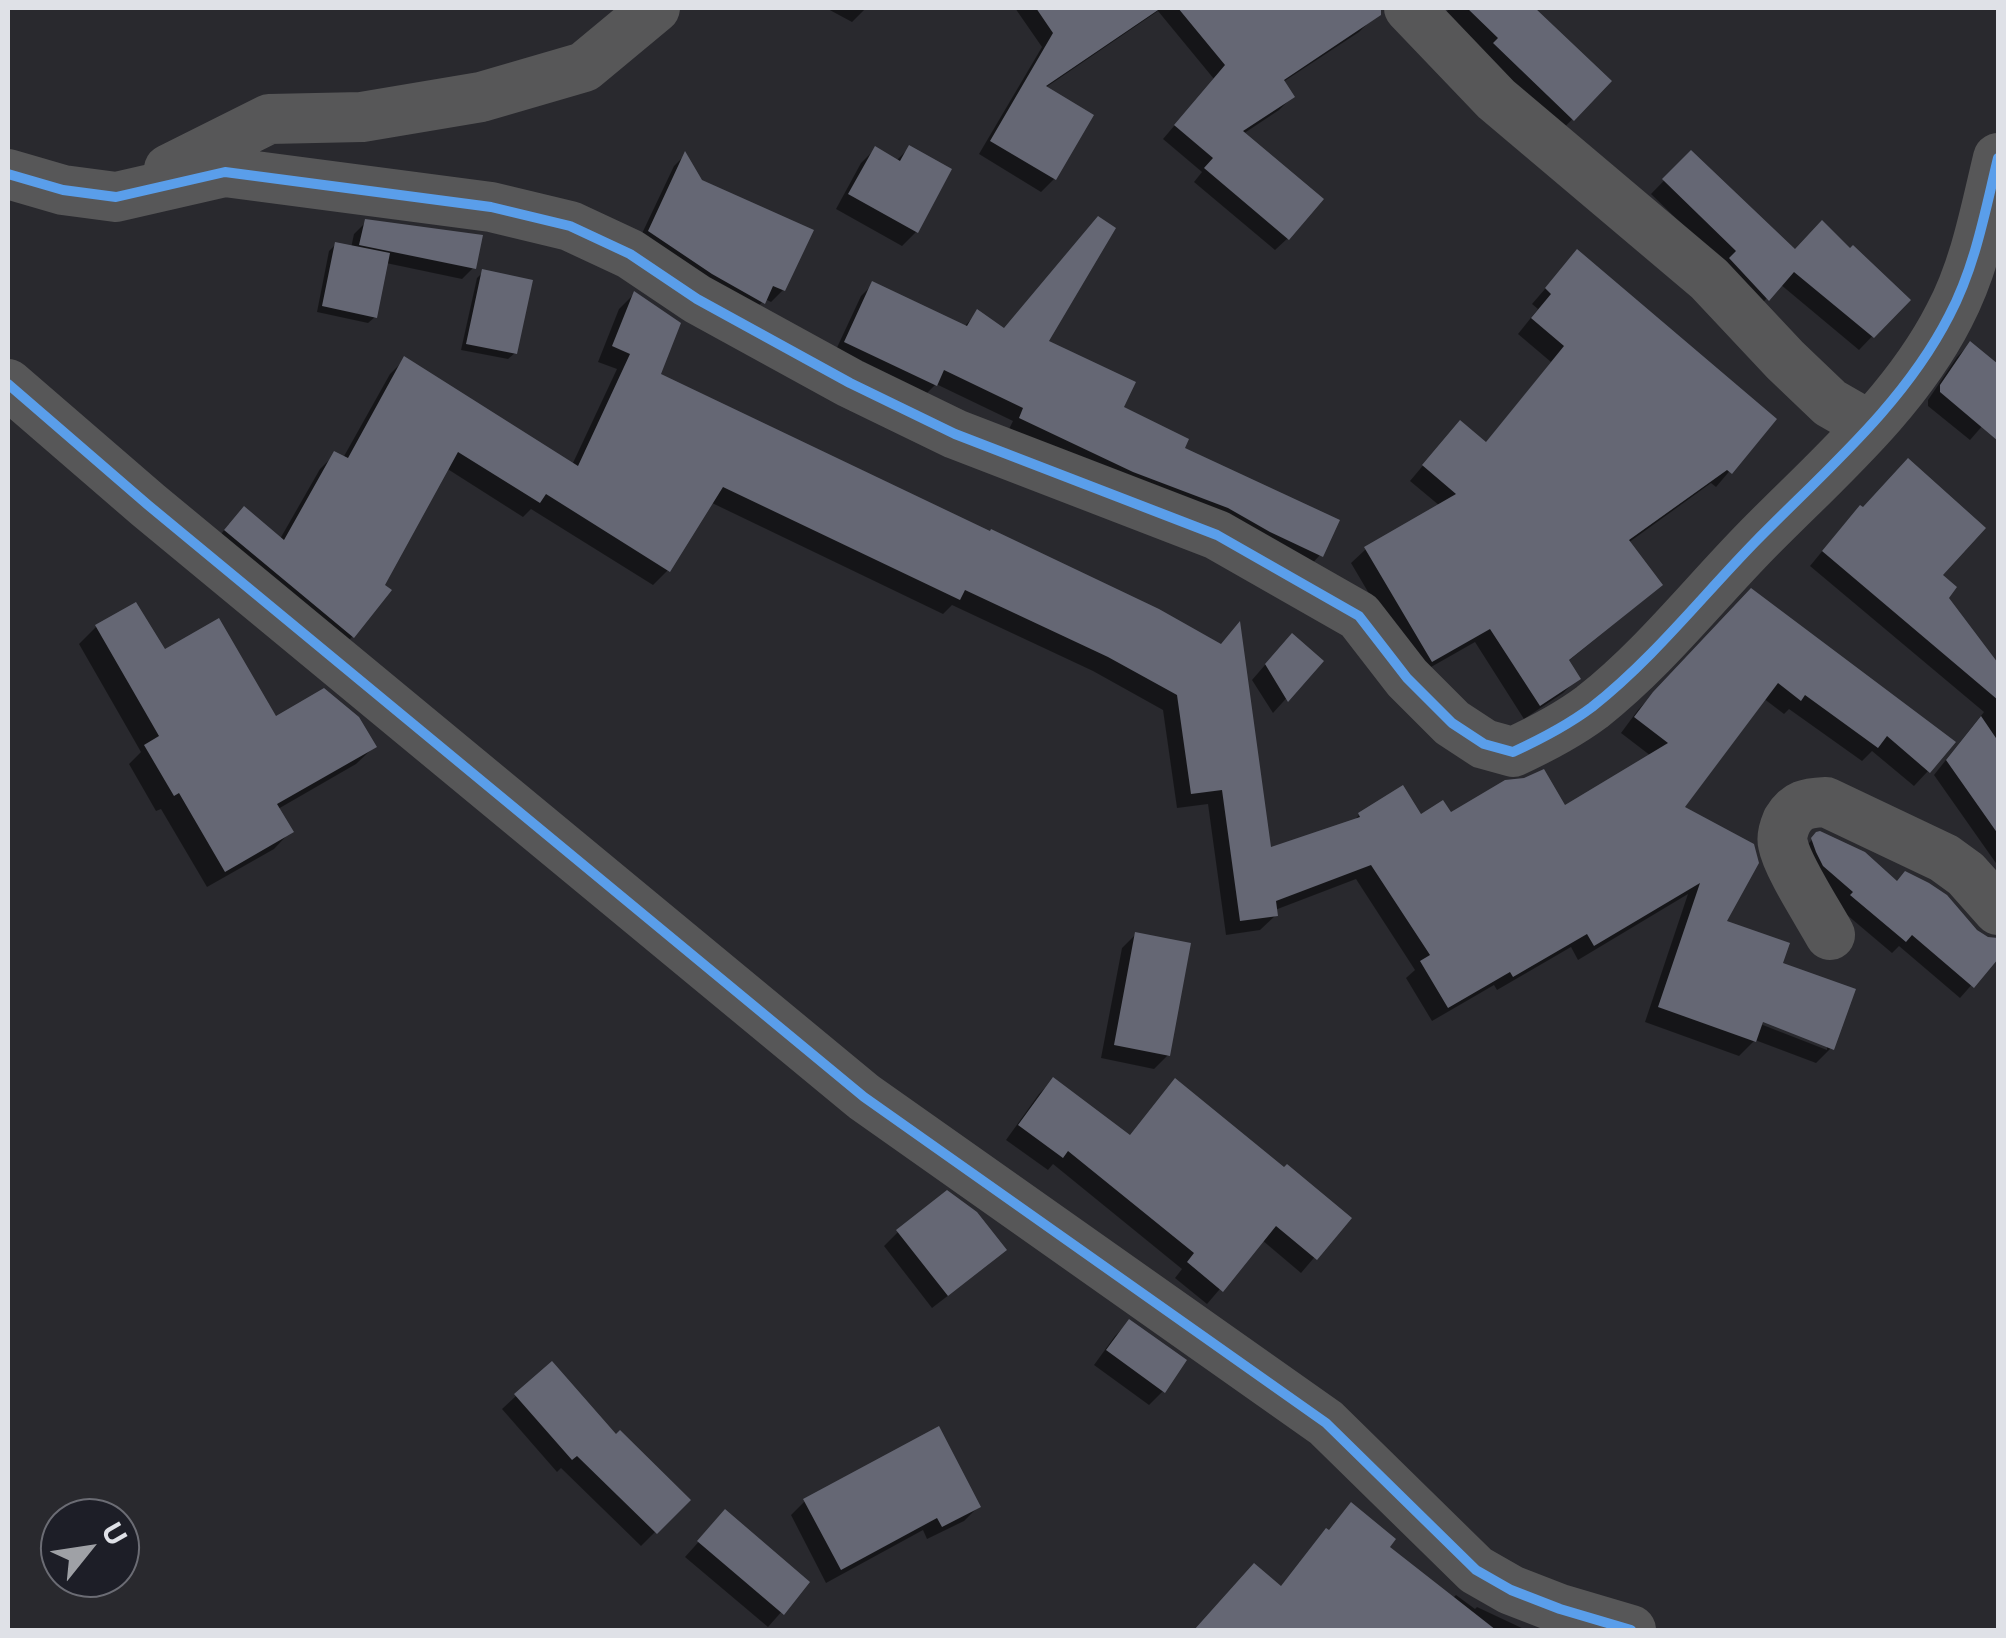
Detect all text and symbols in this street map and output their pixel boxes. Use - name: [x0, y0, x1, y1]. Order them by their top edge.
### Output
- north arrow: [40, 1498, 140, 1598]
- text: U: [94, 1517, 134, 1551]

